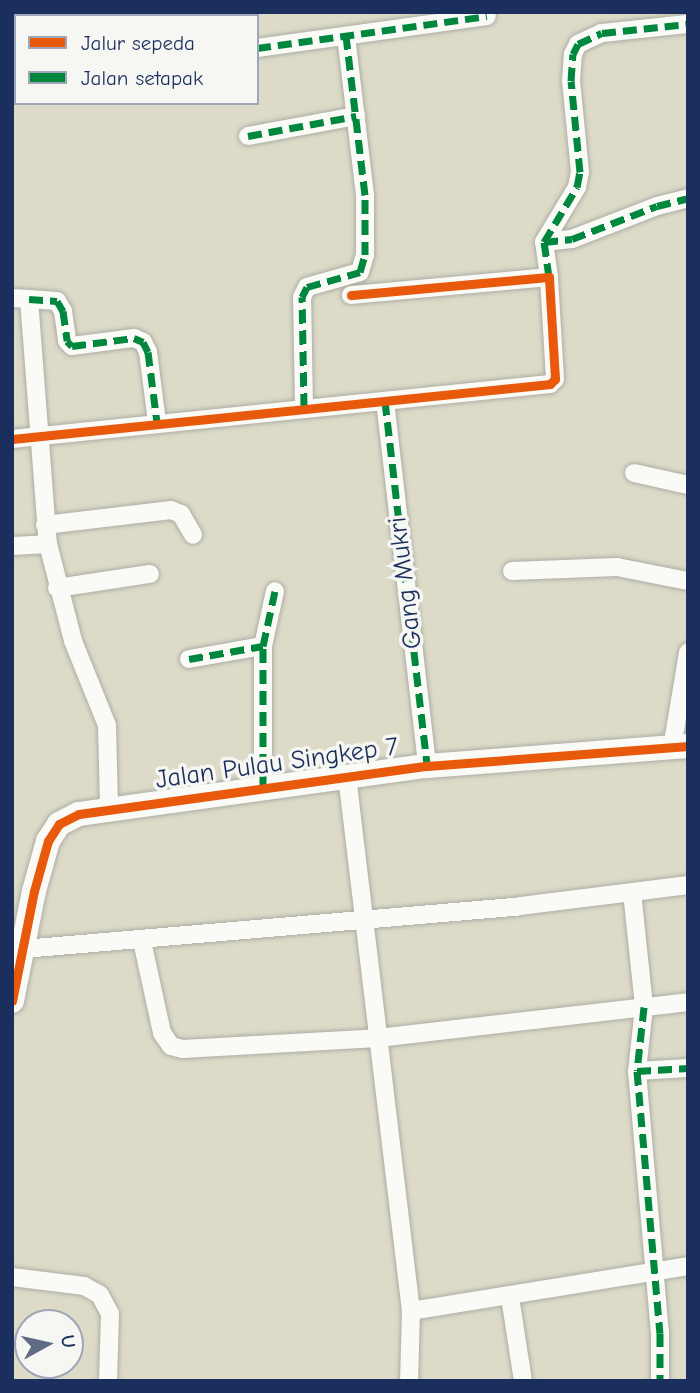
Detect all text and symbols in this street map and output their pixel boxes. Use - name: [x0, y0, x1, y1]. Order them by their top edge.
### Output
- legend: [14, 14, 259, 105]
- text: Jalur sepeda: [81, 31, 195, 55]
- text: Jalan setapak: [81, 66, 203, 90]
- street label: Gang Mukri: [382, 515, 430, 651]
- street label: Jalan Pulau Singkep 7: [154, 732, 400, 796]
- north arrow: [14, 1309, 84, 1379]
- text: U: [56, 1334, 80, 1349]

